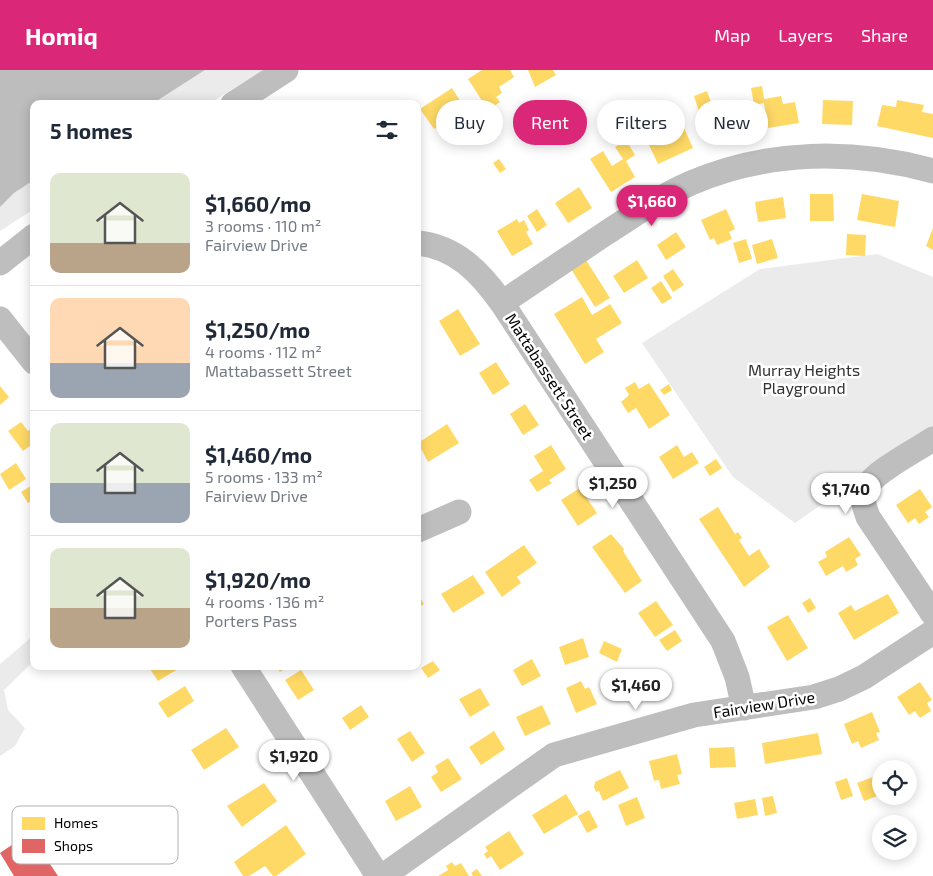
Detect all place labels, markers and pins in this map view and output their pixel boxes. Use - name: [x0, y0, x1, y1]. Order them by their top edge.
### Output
- pin: $1,660: [611, 184, 693, 227]
- pin: $1,250: [572, 466, 654, 509]
- pin: $1,740: [805, 472, 887, 515]
- pin: $1,460: [595, 668, 677, 711]
- pin: $1,920: [253, 740, 335, 782]

